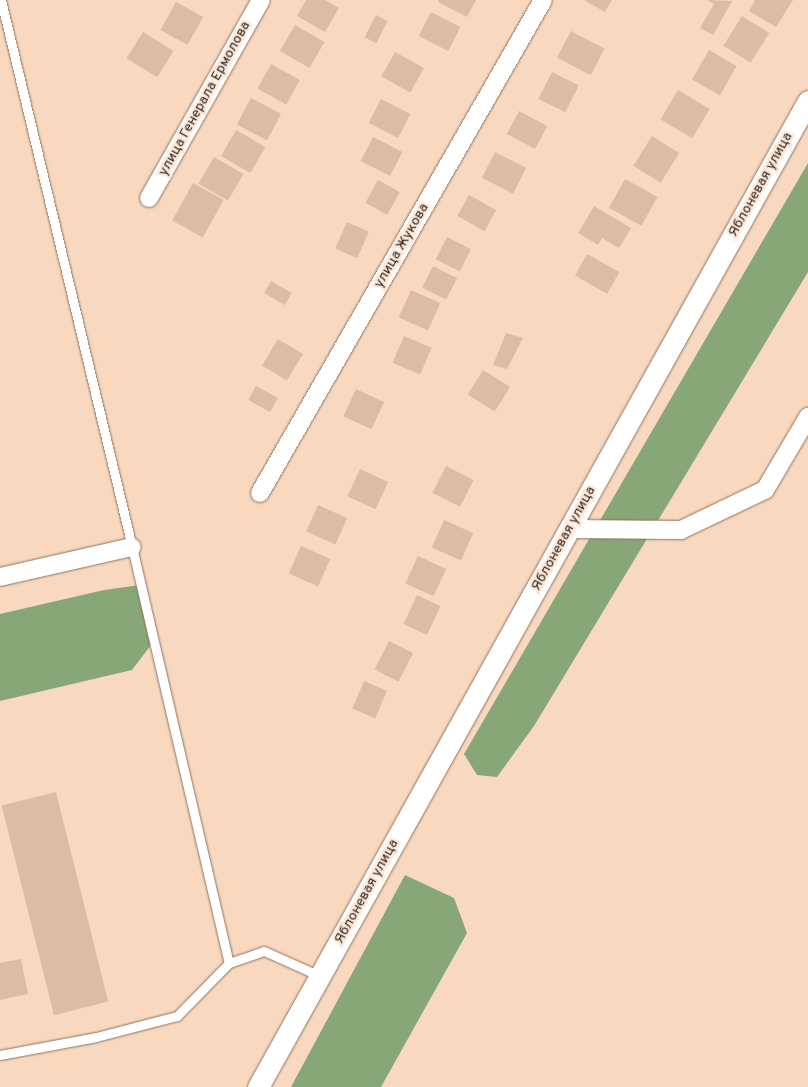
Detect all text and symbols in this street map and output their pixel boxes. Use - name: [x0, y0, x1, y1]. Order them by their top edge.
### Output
- street label: улица Генерала Ермолова: [155, 19, 255, 179]
- street label: Яблоневая улица: [725, 130, 797, 240]
- street label: улица Жукова: [371, 201, 433, 291]
- street label: Яблоневая улица: [528, 484, 600, 594]
- street label: Яблоневая улица: [331, 837, 403, 947]

